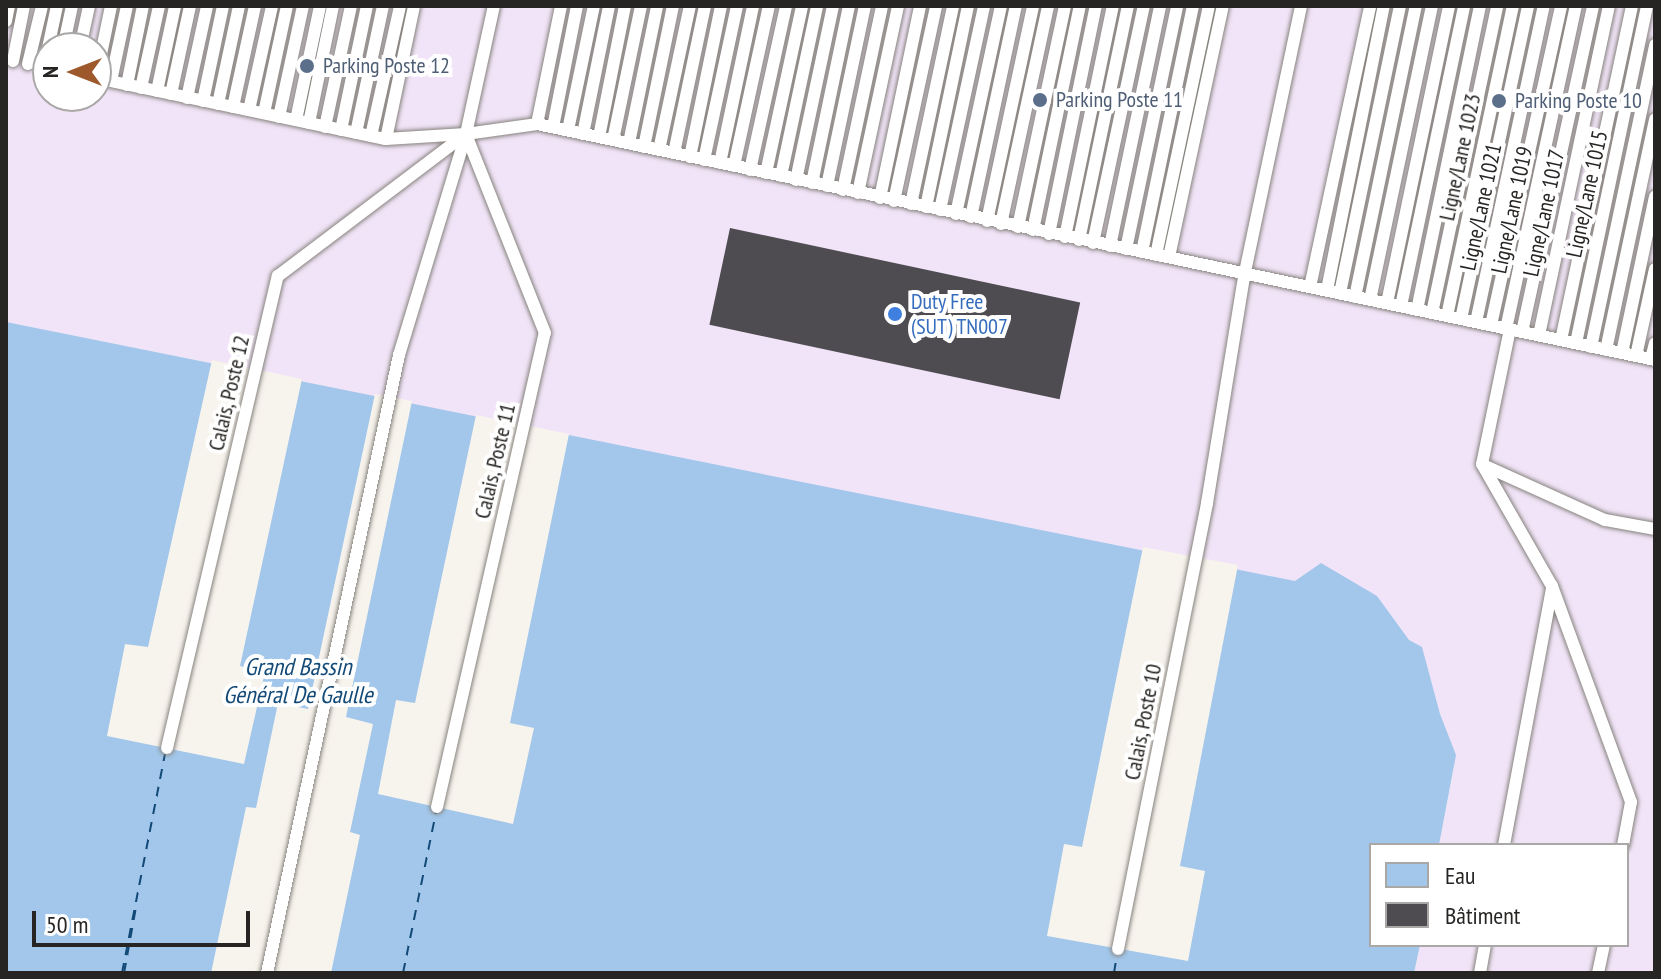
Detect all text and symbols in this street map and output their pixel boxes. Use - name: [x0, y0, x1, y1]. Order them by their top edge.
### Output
- north arrow: [32, 32, 112, 112]
- place label: Parking Poste 12: [323, 53, 450, 79]
- marker: Parking Poste 12: [298, 57, 316, 75]
- text: N: [36, 66, 64, 78]
- place label: Parking Poste 11: [1056, 87, 1183, 113]
- place label: Parking Poste 10: [1515, 88, 1642, 114]
- marker: Parking Poste 11: [1031, 91, 1049, 109]
- street label: Ligne/Lane 1023: [1434, 91, 1486, 223]
- marker: Parking Poste 10: [1490, 92, 1508, 110]
- street label: Ligne/Lane 1015: [1561, 128, 1613, 260]
- street label: Ligne/Lane 1021: [1455, 141, 1507, 273]
- street label: Ligne/Lane 1019: [1486, 144, 1538, 276]
- street label: Ligne/Lane 1017: [1518, 147, 1570, 279]
- place label: Duty Free (SUT) TN007: [911, 288, 1008, 340]
- marker: Duty Free (SUT) TN007: [886, 305, 904, 323]
- street label: Calais, Poste 12: [203, 332, 255, 454]
- street label: Calais, Poste 11: [469, 400, 521, 522]
- water label: Grand Bassin Général De Gaulle: [223, 653, 373, 709]
- street label: Calais, Poste 10: [1119, 661, 1167, 783]
- legend: [1369, 843, 1629, 947]
- text: Eau: [1445, 860, 1475, 891]
- scale bar: [36, 895, 254, 945]
- text: Bâtiment: [1445, 900, 1520, 931]
- text: 50 m: [46, 909, 88, 940]

